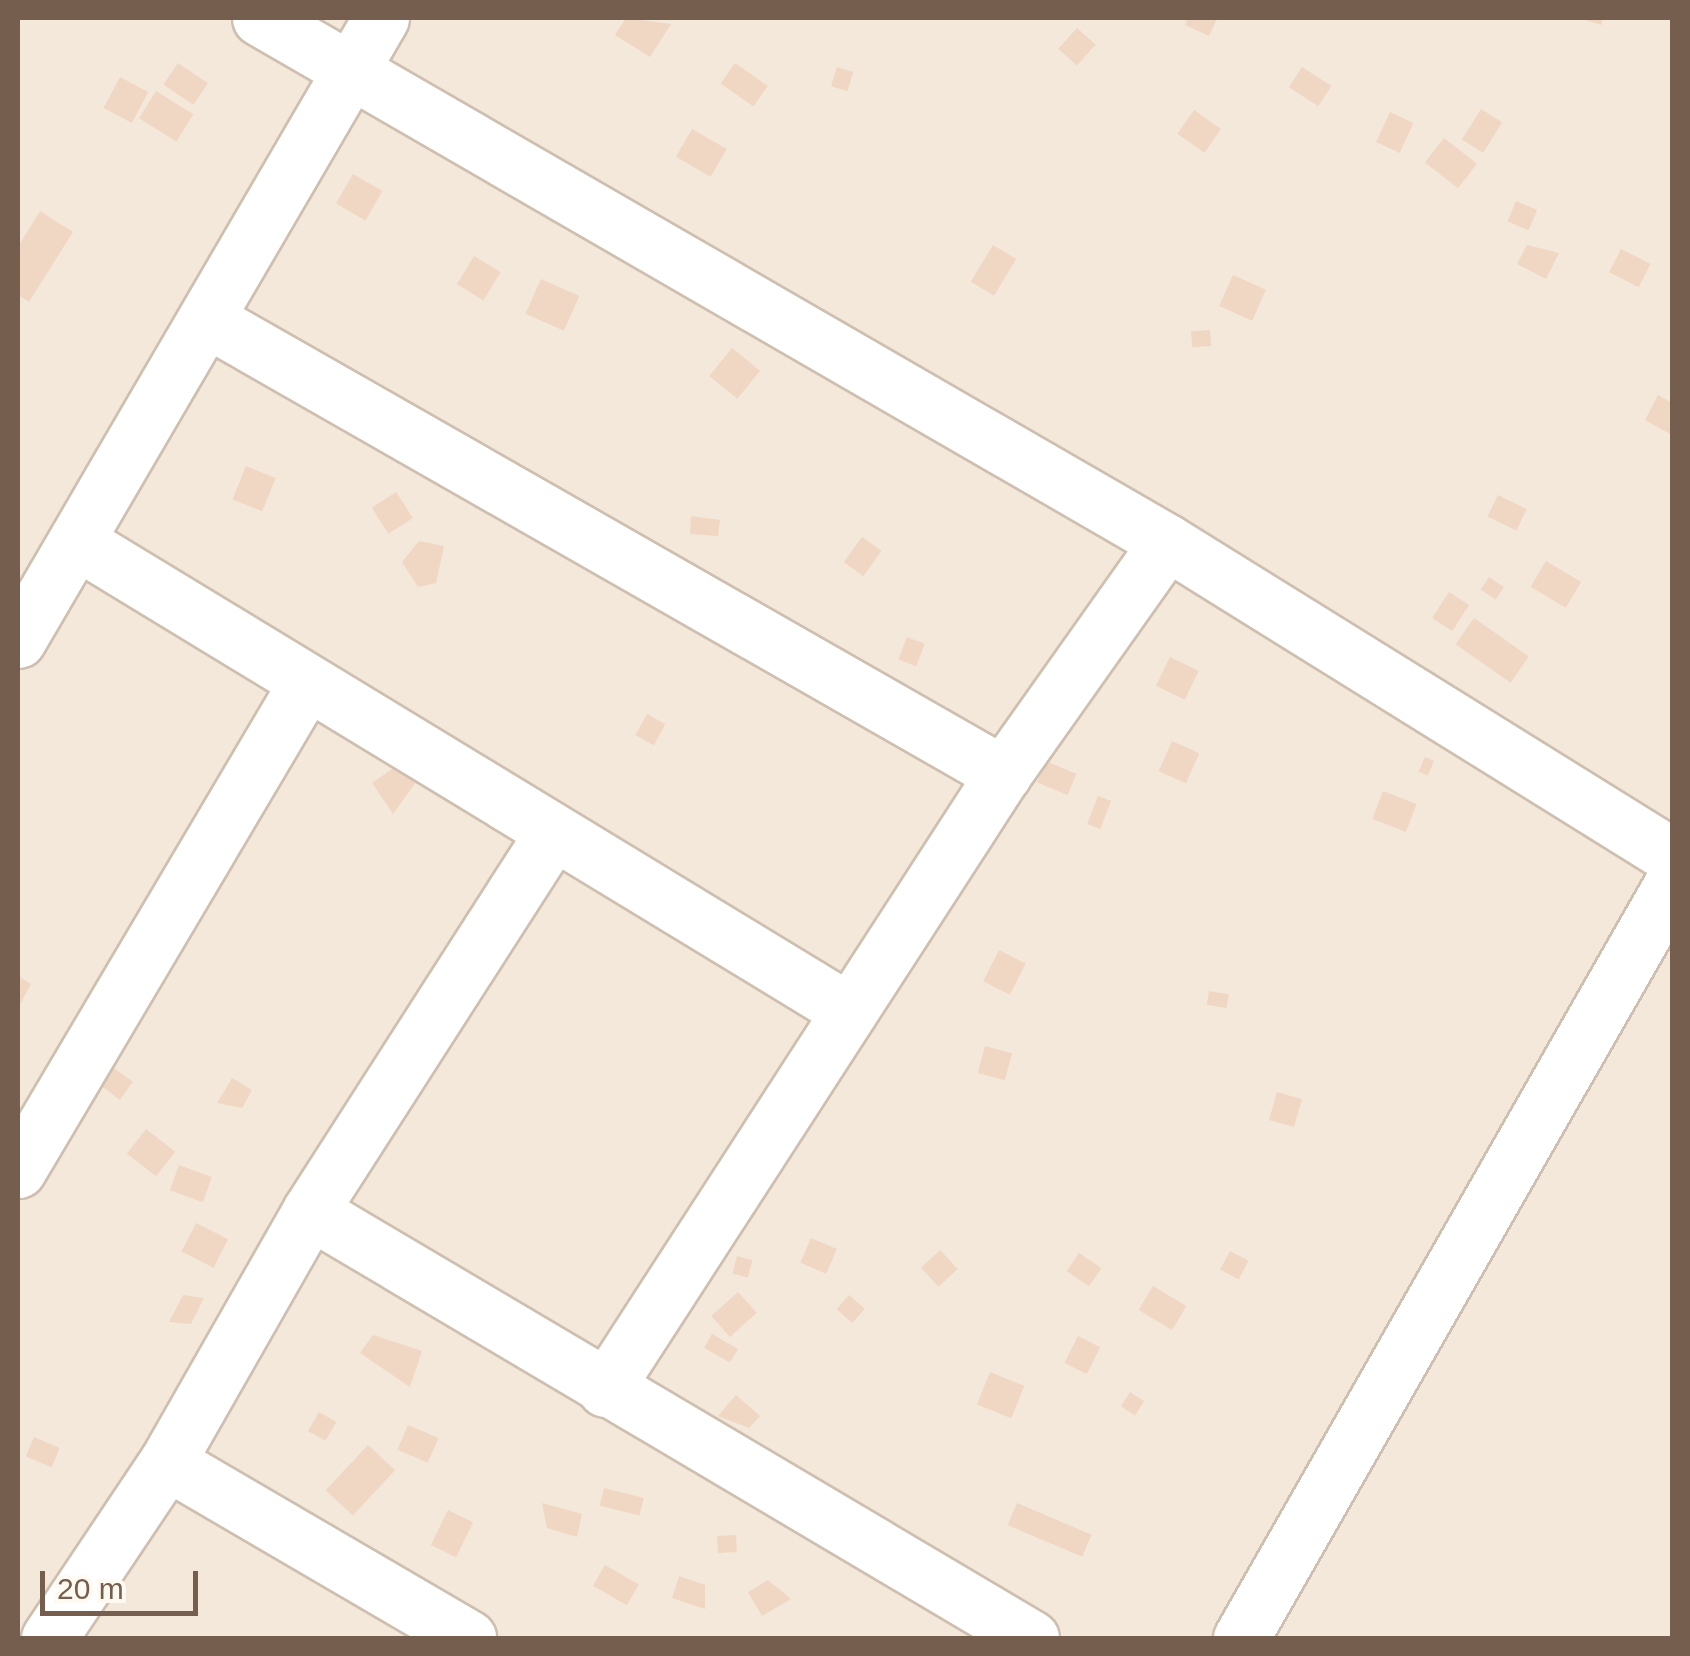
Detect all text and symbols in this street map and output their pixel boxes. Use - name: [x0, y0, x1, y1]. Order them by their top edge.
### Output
- scale bar: [45, 1551, 202, 1613]
- text: 20 m: [57, 1572, 124, 1605]

